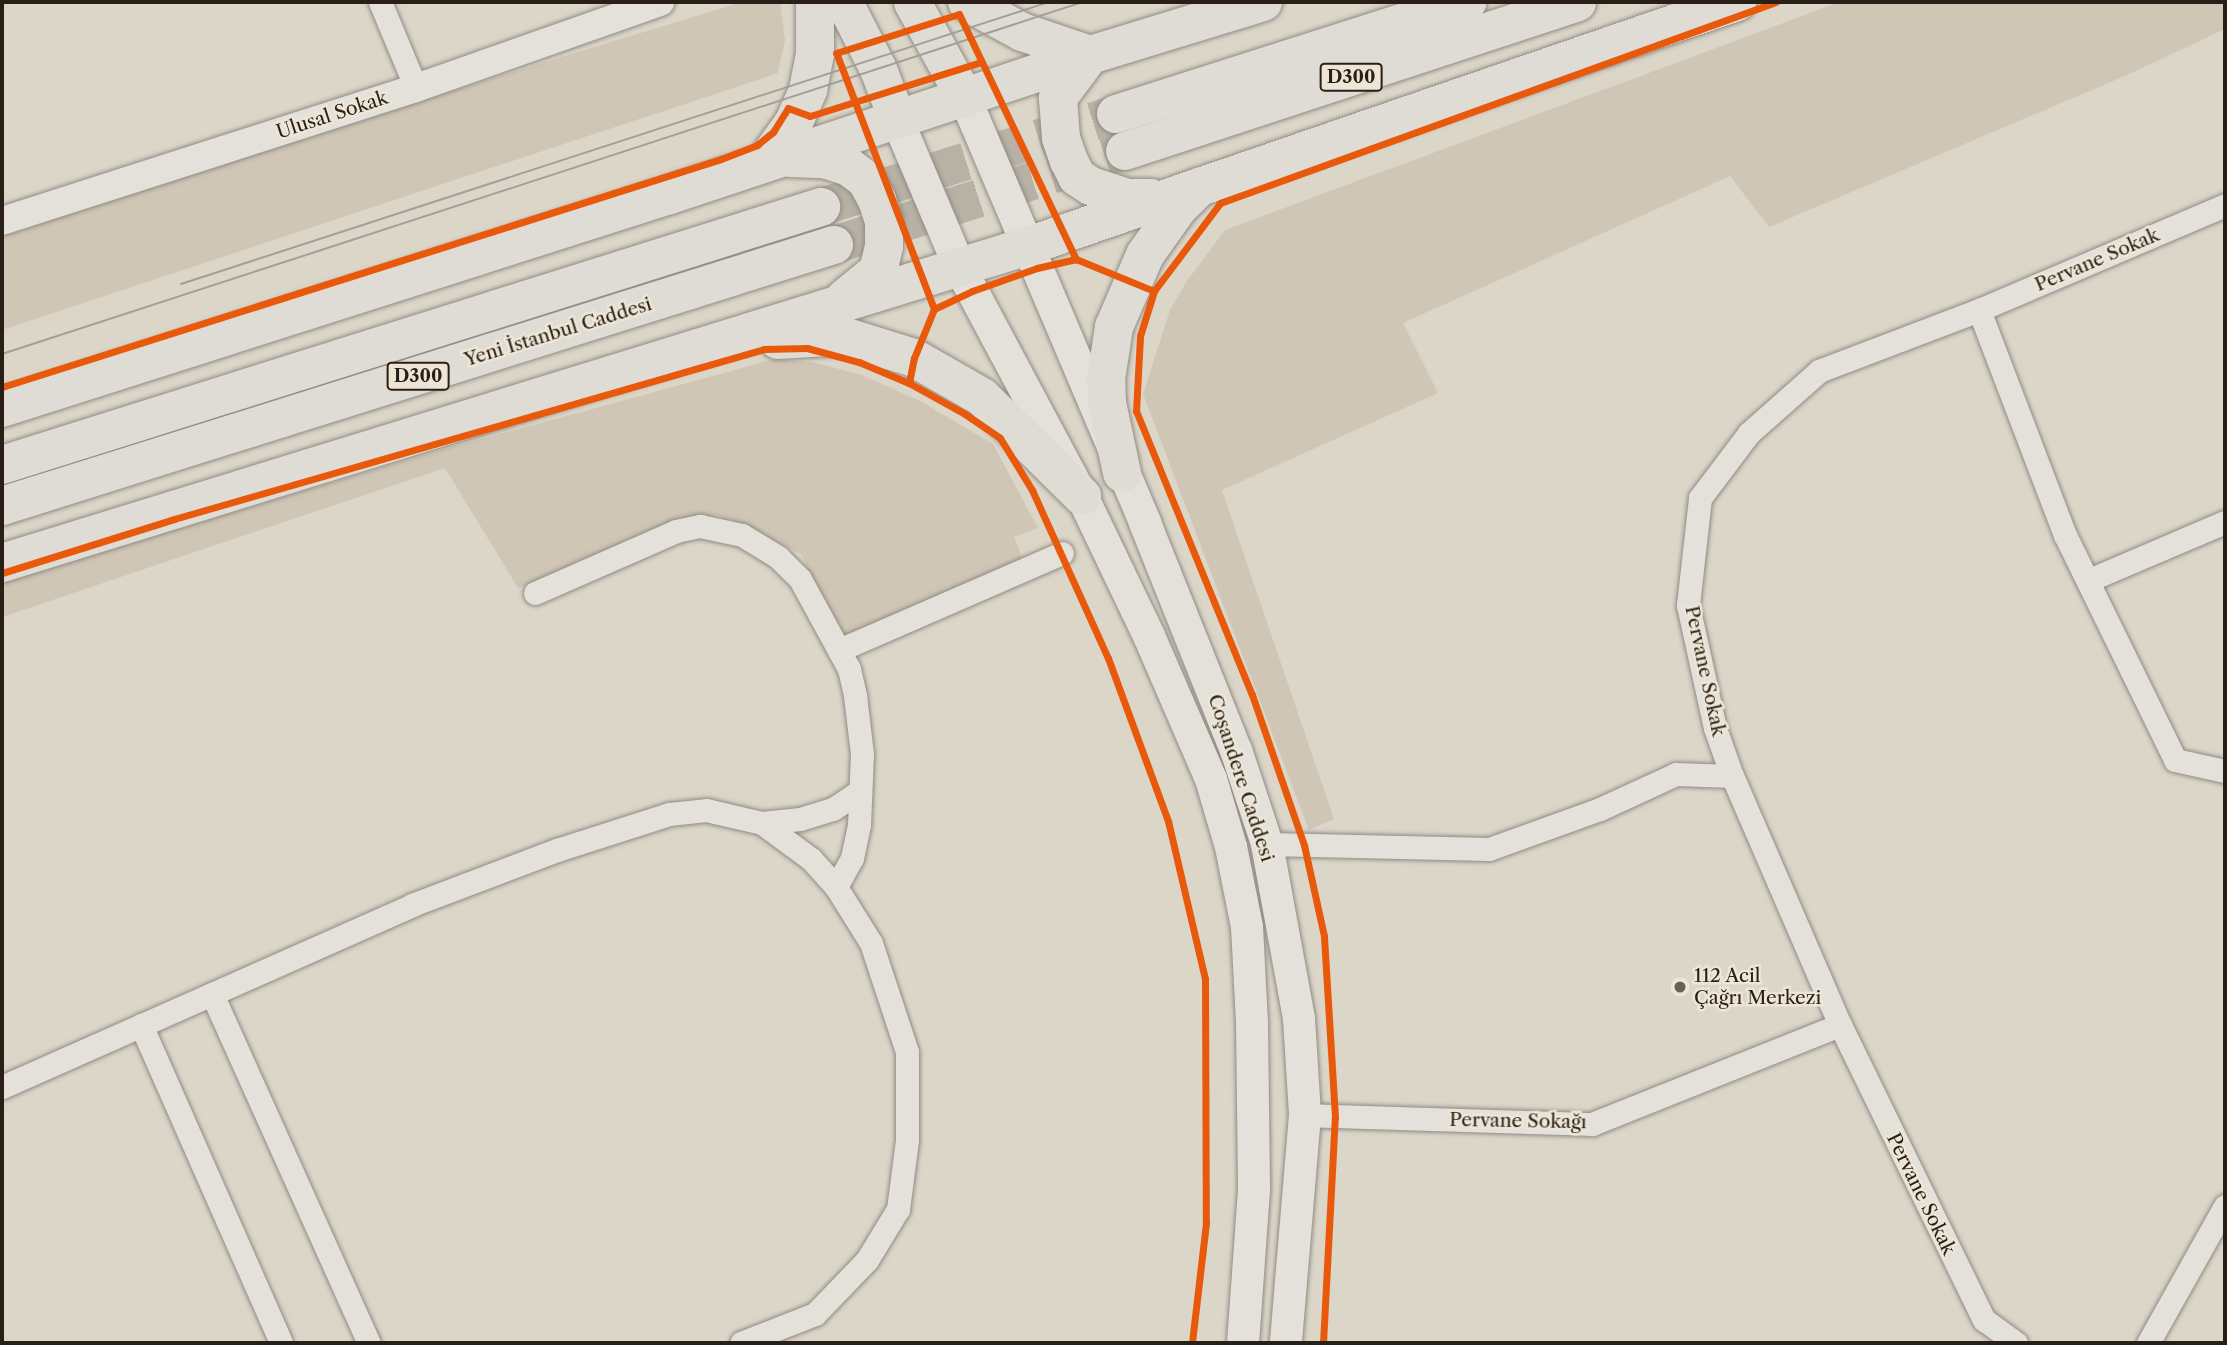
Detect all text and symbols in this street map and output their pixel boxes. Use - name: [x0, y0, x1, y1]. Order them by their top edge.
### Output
- road number: D300: [1320, 62, 1382, 92]
- street label: Ulusal Sokak: [273, 86, 391, 144]
- street label: Pervane Sokak: [2031, 224, 2163, 296]
- street label: Yeni İstanbul Caddesi: [461, 293, 655, 371]
- road number: D300: [386, 362, 450, 390]
- street label: Pervane Sokak: [1680, 604, 1730, 738]
- street label: Coşandere Caddesi: [1203, 691, 1279, 865]
- place label: 112 Acil Çağrı Merkezi: [1694, 965, 1821, 1009]
- marker: 112 Acil Çağrı Merkezi: [1672, 979, 1688, 995]
- street label: Pervane Sokağı: [1449, 1108, 1587, 1134]
- street label: Pervane Sokak: [1882, 1129, 1960, 1259]

